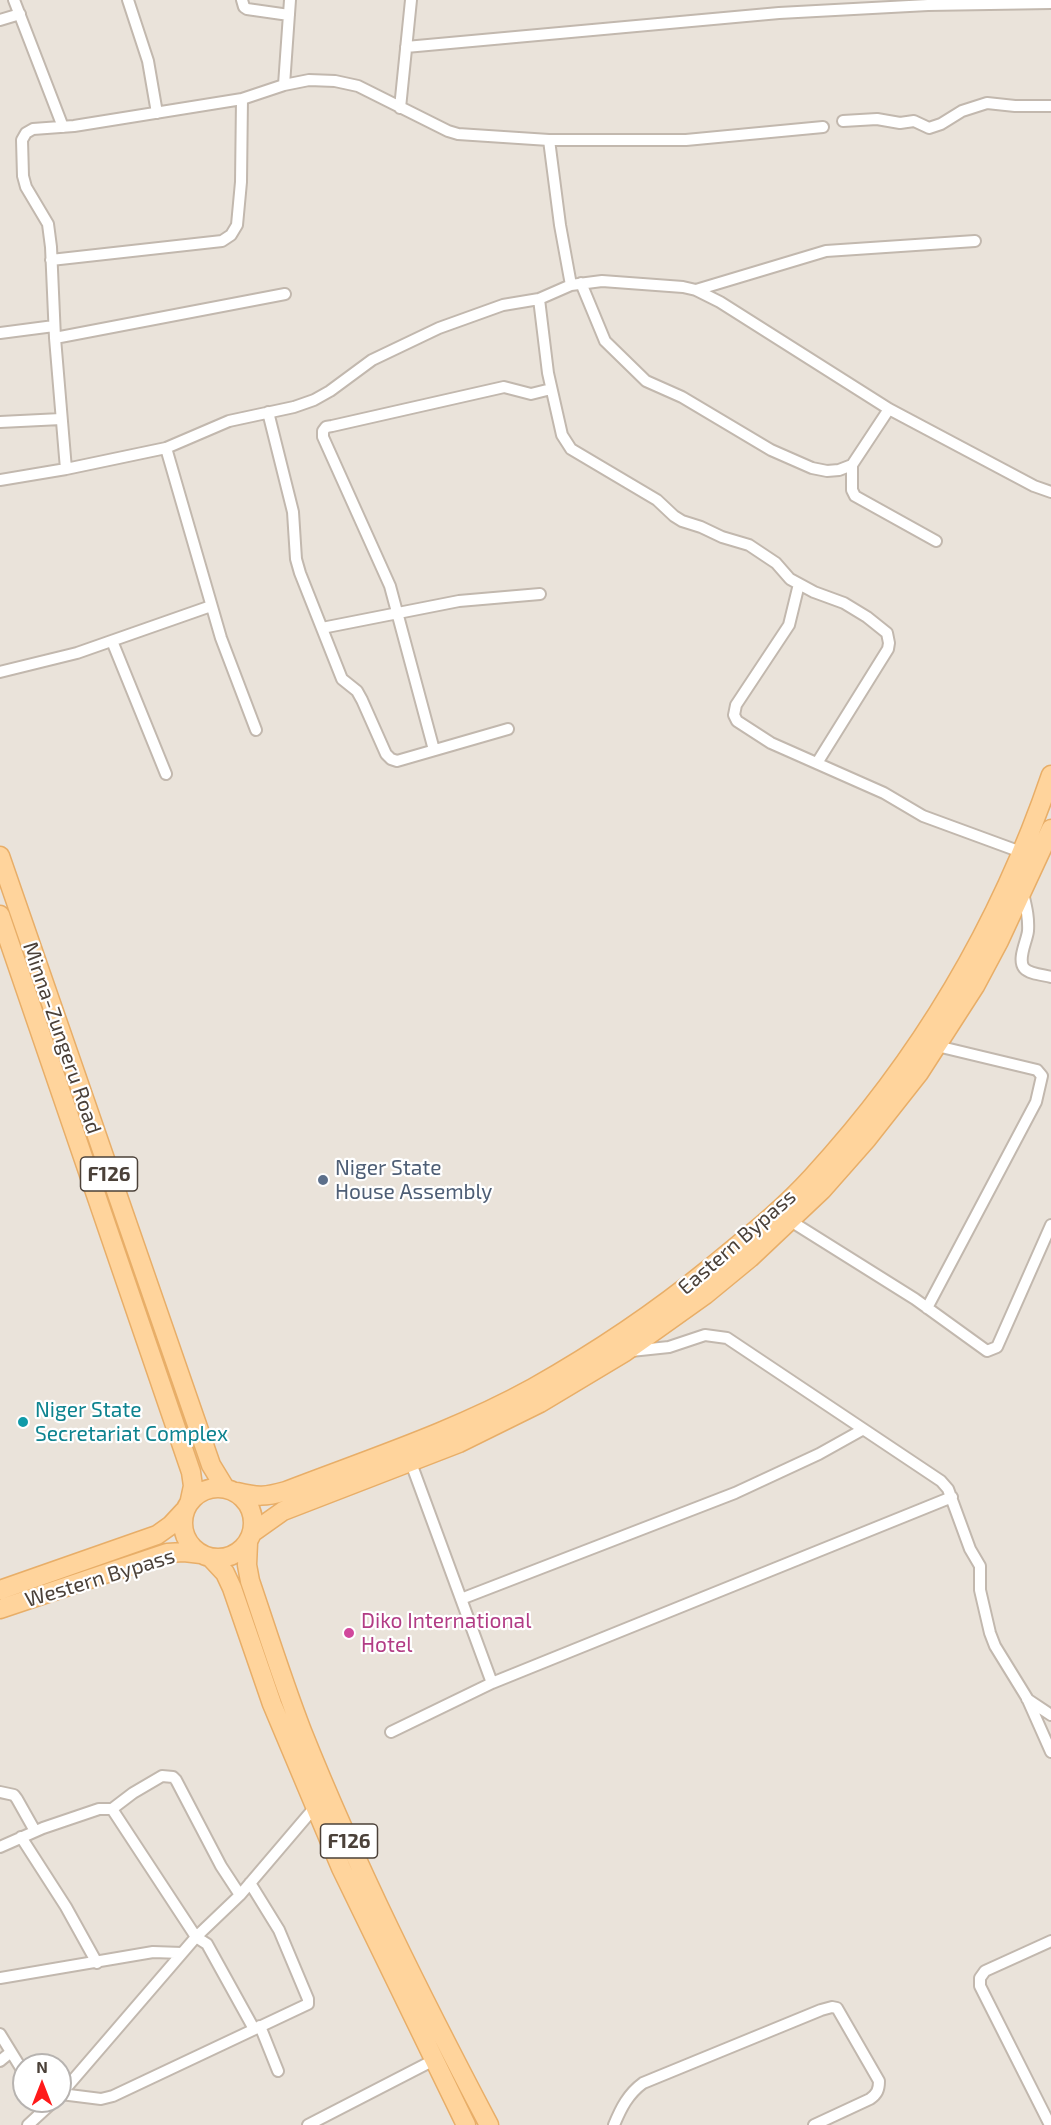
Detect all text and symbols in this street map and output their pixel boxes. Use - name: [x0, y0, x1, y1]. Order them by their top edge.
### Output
- street label: Minna-Zungeru Road: [17, 939, 107, 1137]
- place label: Niger State House Assembly: [335, 1155, 492, 1205]
- road number: F126: [80, 1157, 138, 1191]
- marker: Niger State House Assembly: [316, 1173, 330, 1187]
- street label: Eastern Bypass: [673, 1184, 801, 1300]
- place label: Niger State Secretariat Complex: [35, 1397, 228, 1447]
- marker: Niger State Secretariat Complex: [16, 1415, 30, 1429]
- street label: Western Bypass: [22, 1543, 178, 1613]
- place label: Diko International Hotel: [361, 1608, 531, 1658]
- marker: Diko International Hotel: [342, 1626, 356, 1640]
- road number: F126: [320, 1824, 378, 1858]
- north arrow: [12, 2053, 72, 2113]
- text: N: [36, 2057, 48, 2076]

